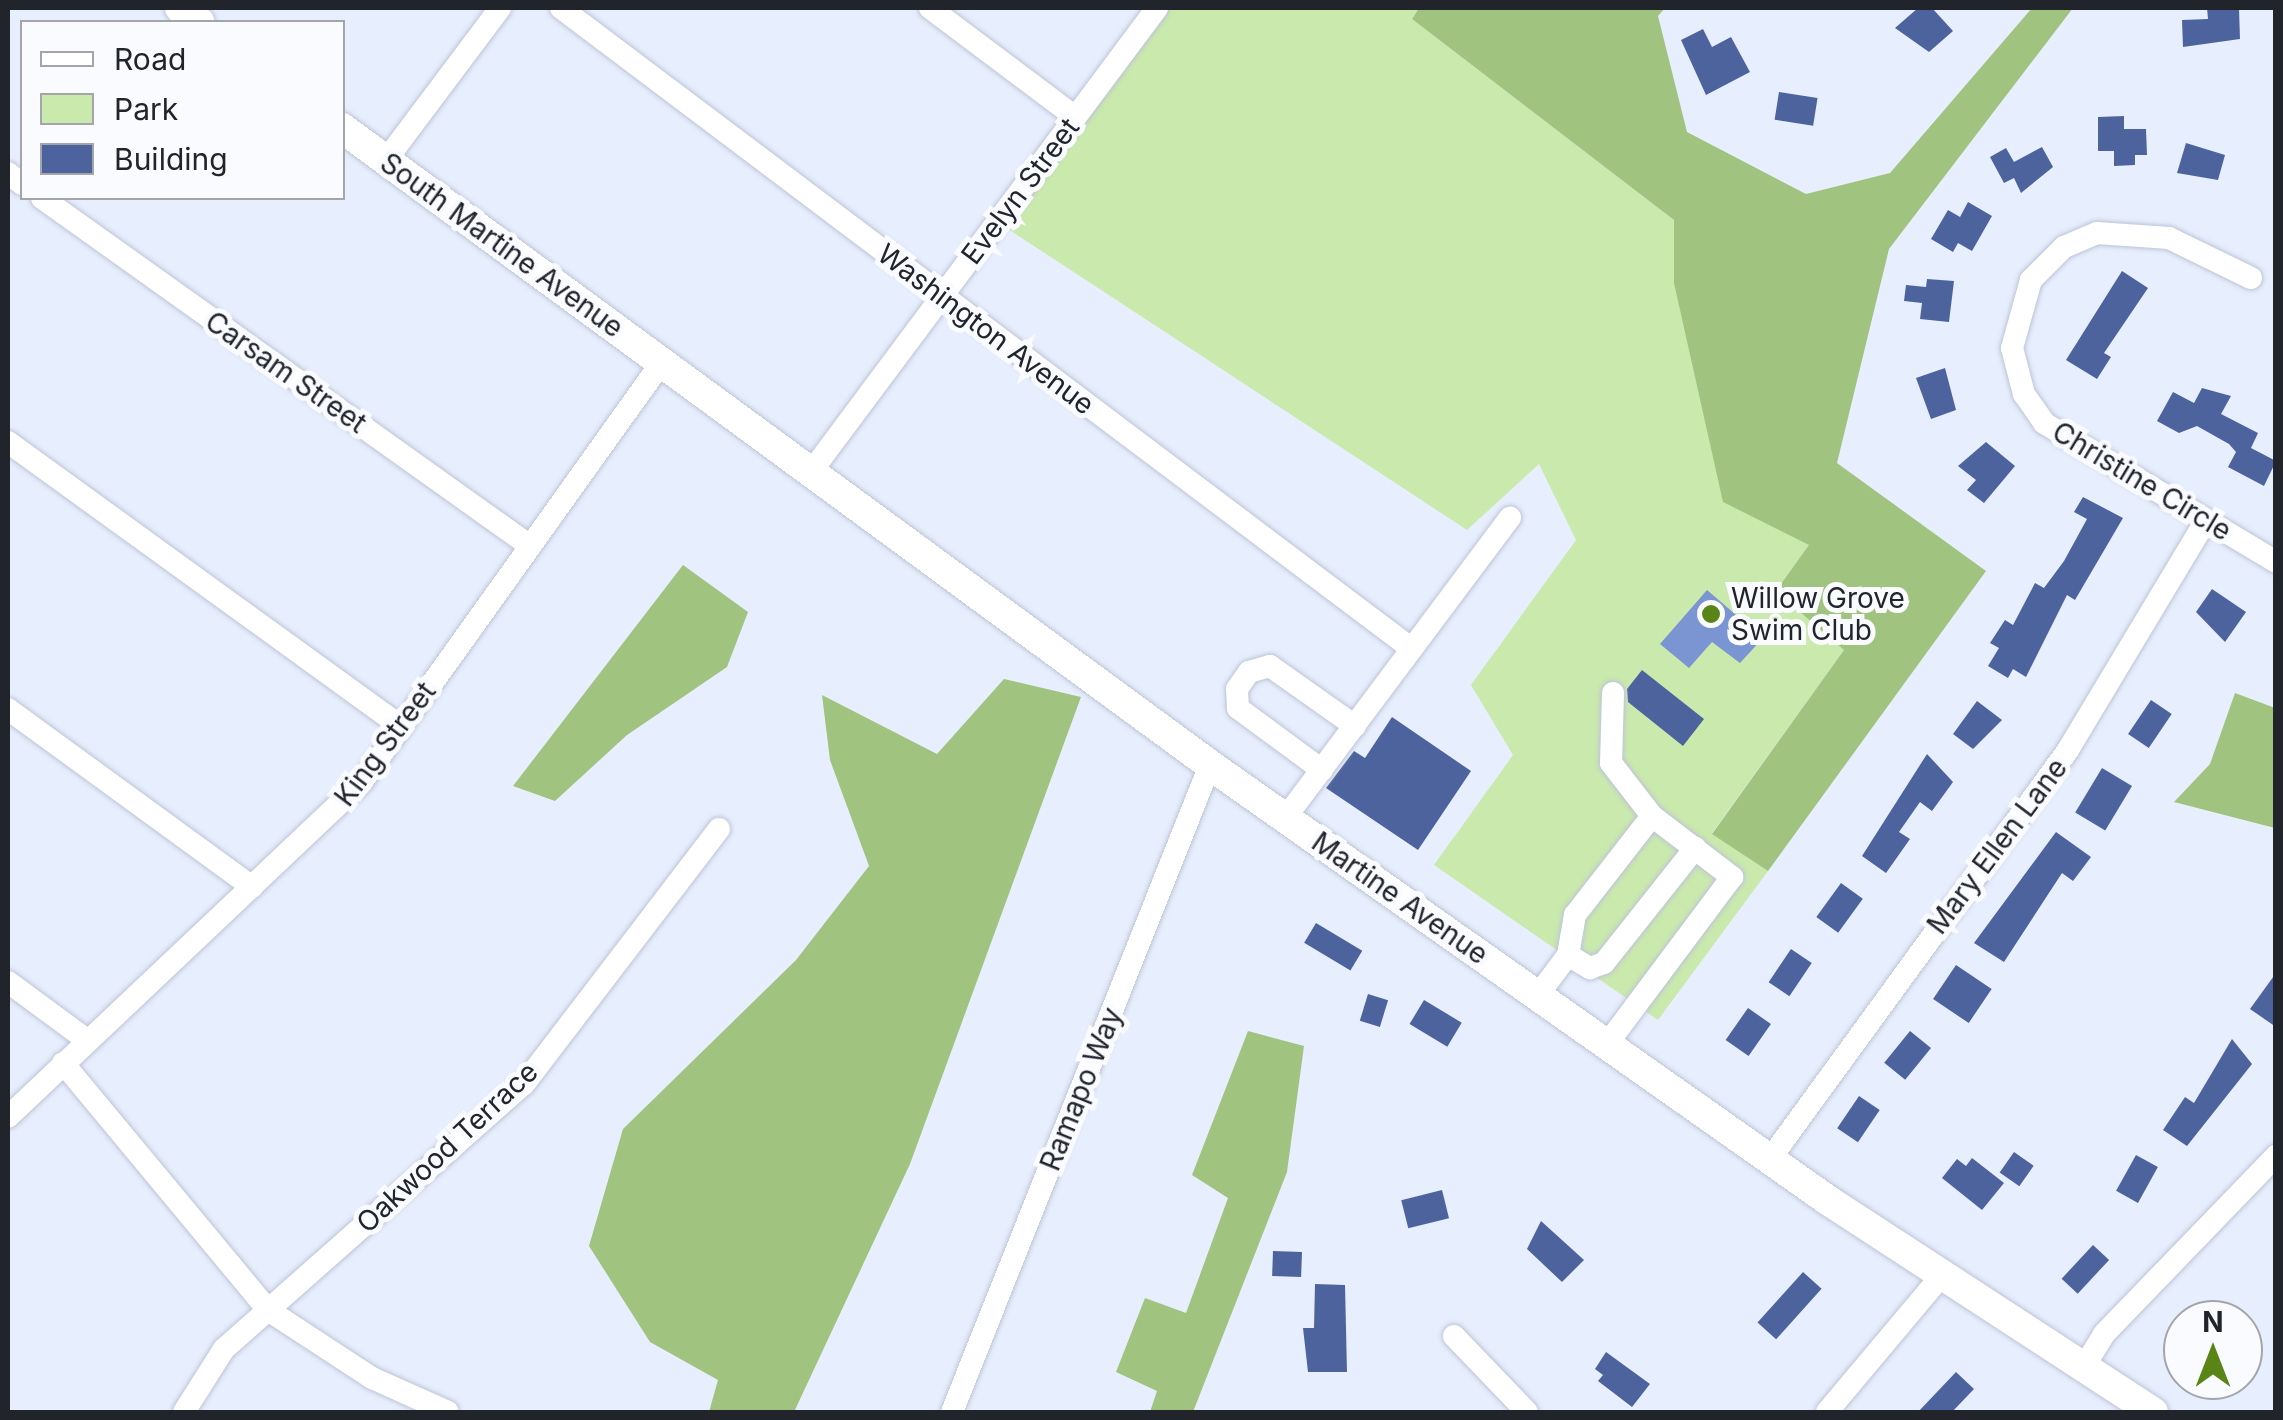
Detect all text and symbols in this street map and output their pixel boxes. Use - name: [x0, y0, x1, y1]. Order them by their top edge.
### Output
- legend: [20, 20, 345, 200]
- text: Road: [114, 41, 186, 77]
- text: Park: [114, 91, 178, 127]
- street label: Evelyn Street: [954, 111, 1086, 271]
- text: Building: [114, 141, 228, 177]
- street label: South Martine Avenue: [374, 146, 630, 344]
- street label: Washington Avenue: [871, 237, 1101, 421]
- street label: Carsam Street: [199, 304, 373, 440]
- street label: Christine Circle: [2046, 414, 2238, 548]
- place label: Willow Grove Swim Club: [1731, 581, 1905, 647]
- marker: Willow Grove Swim Club: [1700, 603, 1722, 625]
- street label: King Street: [327, 675, 443, 813]
- street label: Mary Ellen Lane: [1920, 752, 2074, 940]
- street label: Martine Avenue: [1306, 825, 1494, 971]
- street label: Ramapo Way: [1033, 1003, 1129, 1175]
- street label: Oakwood Terrace: [350, 1054, 544, 1240]
- north arrow: [2163, 1300, 2263, 1400]
- text: N: [2202, 1305, 2224, 1339]

